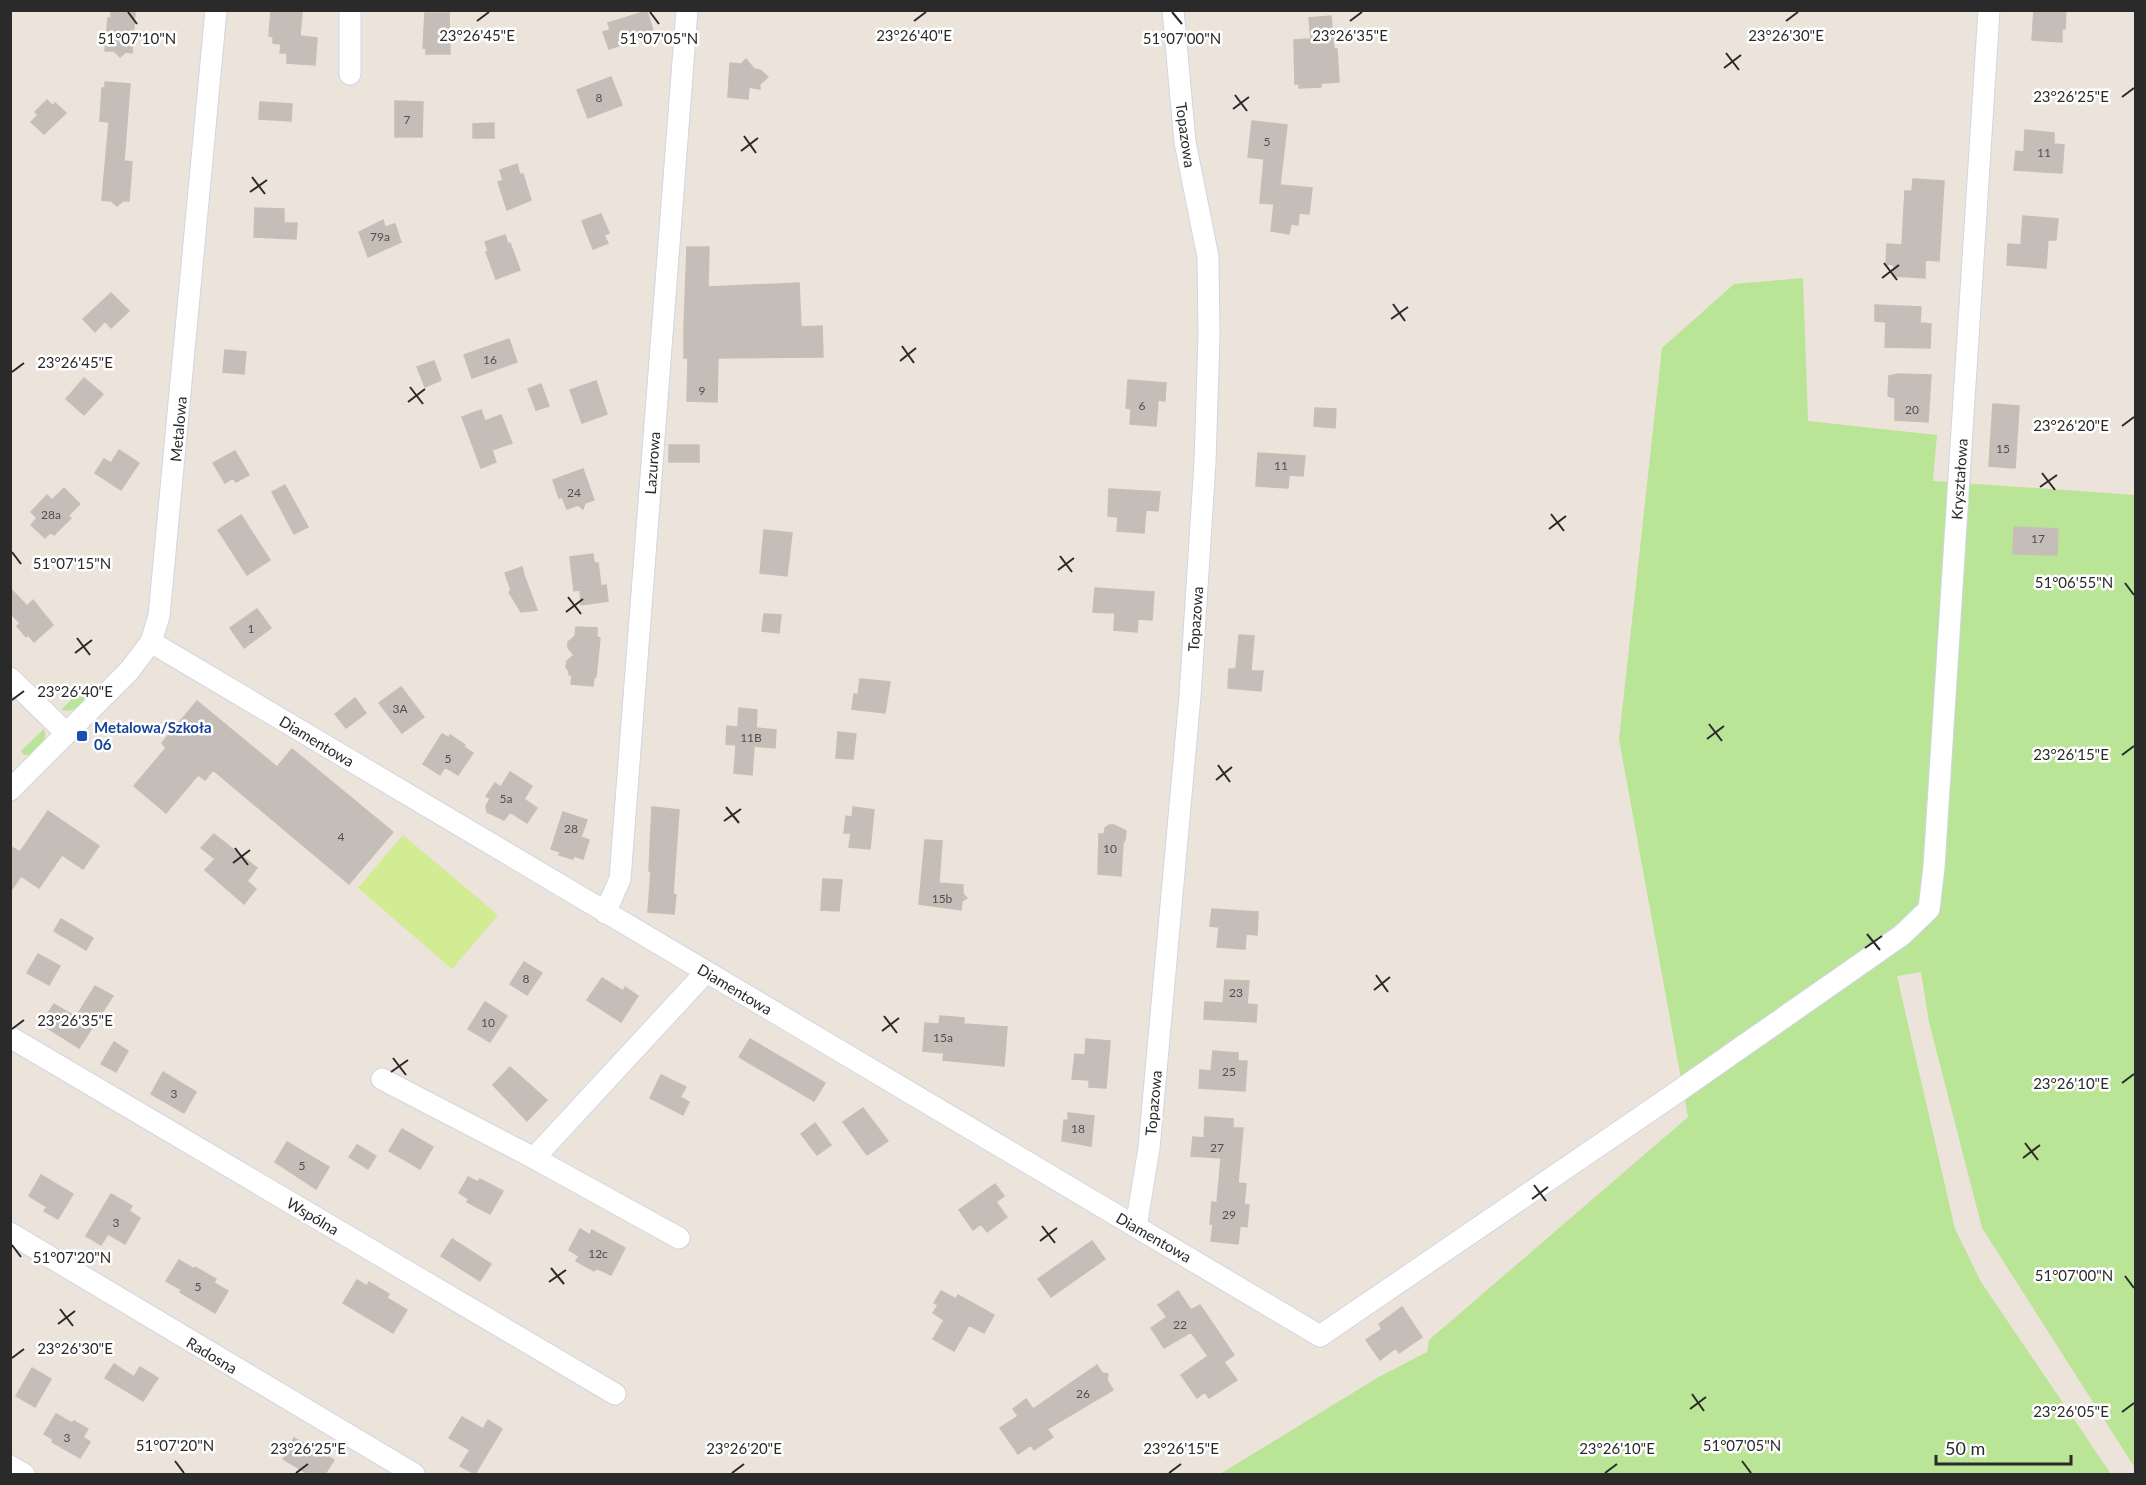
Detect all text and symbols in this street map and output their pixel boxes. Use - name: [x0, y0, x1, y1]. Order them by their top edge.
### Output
- text: 23°26'45"E: [439, 26, 515, 44]
- text: 23°26'40"E: [876, 26, 952, 44]
- text: 23°26'35"E: [1312, 26, 1388, 44]
- text: 23°26'30"E: [1748, 26, 1824, 44]
- text: 51°07'10"N: [98, 29, 176, 47]
- text: 51°07'05"N: [620, 29, 698, 47]
- text: 51°07'00"N: [1143, 29, 1221, 47]
- text: 23°26'25"E: [2033, 87, 2109, 105]
- house number: 8: [596, 90, 603, 105]
- street label: Topazowa: [1173, 101, 1199, 169]
- house number: 7: [404, 112, 411, 127]
- house number: 5: [1264, 134, 1271, 149]
- house number: 11: [2037, 145, 2051, 160]
- house number: 79a: [370, 229, 390, 244]
- house number: 16: [483, 352, 497, 367]
- text: 23°26'45"E: [37, 353, 113, 371]
- house number: 9: [699, 383, 706, 398]
- street label: Metalowa: [166, 396, 190, 462]
- house number: 6: [1139, 398, 1146, 413]
- house number: 20: [1905, 402, 1919, 417]
- text: 23°26'20"E: [2033, 416, 2109, 434]
- street label: Lazurowa: [641, 431, 663, 495]
- street label: Kryształowa: [1947, 438, 1971, 520]
- house number: 15: [1996, 441, 2010, 456]
- house number: 11: [1274, 458, 1288, 473]
- house number: 24: [567, 485, 581, 500]
- house number: 28a: [41, 507, 61, 522]
- house number: 17: [2031, 531, 2045, 546]
- text: 51°07'15"N: [33, 554, 111, 572]
- text: 51°06'55"N: [2035, 573, 2113, 591]
- street label: Topazowa: [1184, 586, 1206, 652]
- house number: 1: [248, 621, 255, 636]
- text: 23°26'40"E: [37, 682, 113, 700]
- house number: 3A: [392, 701, 408, 716]
- street label: Diamentowa: [276, 712, 358, 770]
- place label: Metalowa/Szkoła 06: [94, 718, 212, 753]
- marker: Metalowa/Szkoła 06: [75, 729, 89, 743]
- house number: 11B: [740, 730, 762, 745]
- text: 23°26'15"E: [2033, 745, 2109, 763]
- house number: 5: [445, 751, 452, 766]
- house number: 5a: [500, 791, 512, 806]
- house number: 28: [564, 821, 578, 836]
- house number: 4: [338, 829, 345, 844]
- house number: 10: [1103, 841, 1117, 856]
- house number: 15b: [932, 891, 953, 906]
- street label: Diamentowa: [694, 960, 776, 1018]
- house number: 8: [523, 971, 530, 986]
- house number: 23: [1229, 985, 1243, 1000]
- text: 23°26'35"E: [37, 1011, 113, 1029]
- house number: 10: [481, 1015, 495, 1030]
- house number: 15a: [933, 1030, 953, 1045]
- house number: 25: [1222, 1064, 1236, 1079]
- street label: Topazowa: [1141, 1070, 1165, 1136]
- text: 23°26'10"E: [2033, 1074, 2109, 1092]
- house number: 3: [171, 1086, 178, 1101]
- house number: 18: [1071, 1121, 1085, 1136]
- house number: 27: [1210, 1140, 1224, 1155]
- house number: 5: [299, 1158, 306, 1173]
- street label: Wspólna: [284, 1193, 342, 1239]
- house number: 29: [1222, 1207, 1236, 1222]
- street label: Diamentowa: [1113, 1208, 1195, 1266]
- house number: 3: [113, 1215, 120, 1230]
- house number: 12c: [588, 1246, 608, 1261]
- text: 51°07'20"N: [33, 1248, 111, 1266]
- text: 51°07'00"N: [2035, 1266, 2113, 1284]
- house number: 5: [195, 1279, 202, 1294]
- house number: 22: [1173, 1317, 1187, 1332]
- street label: Radosna: [183, 1333, 241, 1377]
- text: 23°26'30"E: [37, 1339, 113, 1357]
- house number: 26: [1076, 1386, 1090, 1401]
- text: 23°26'05"E: [2033, 1402, 2109, 1420]
- scale bar: [1936, 1428, 2071, 1466]
- house number: 3: [64, 1430, 71, 1445]
- text: 51°07'20"N: [136, 1436, 214, 1454]
- text: 51°07'05"N: [1703, 1436, 1781, 1454]
- text: 50 m: [1945, 1437, 1985, 1459]
- text: 23°26'25"E: [270, 1439, 346, 1457]
- text: 23°26'20"E: [706, 1439, 782, 1457]
- text: 23°26'15"E: [1143, 1439, 1219, 1457]
- text: 23°26'10"E: [1579, 1439, 1655, 1457]

